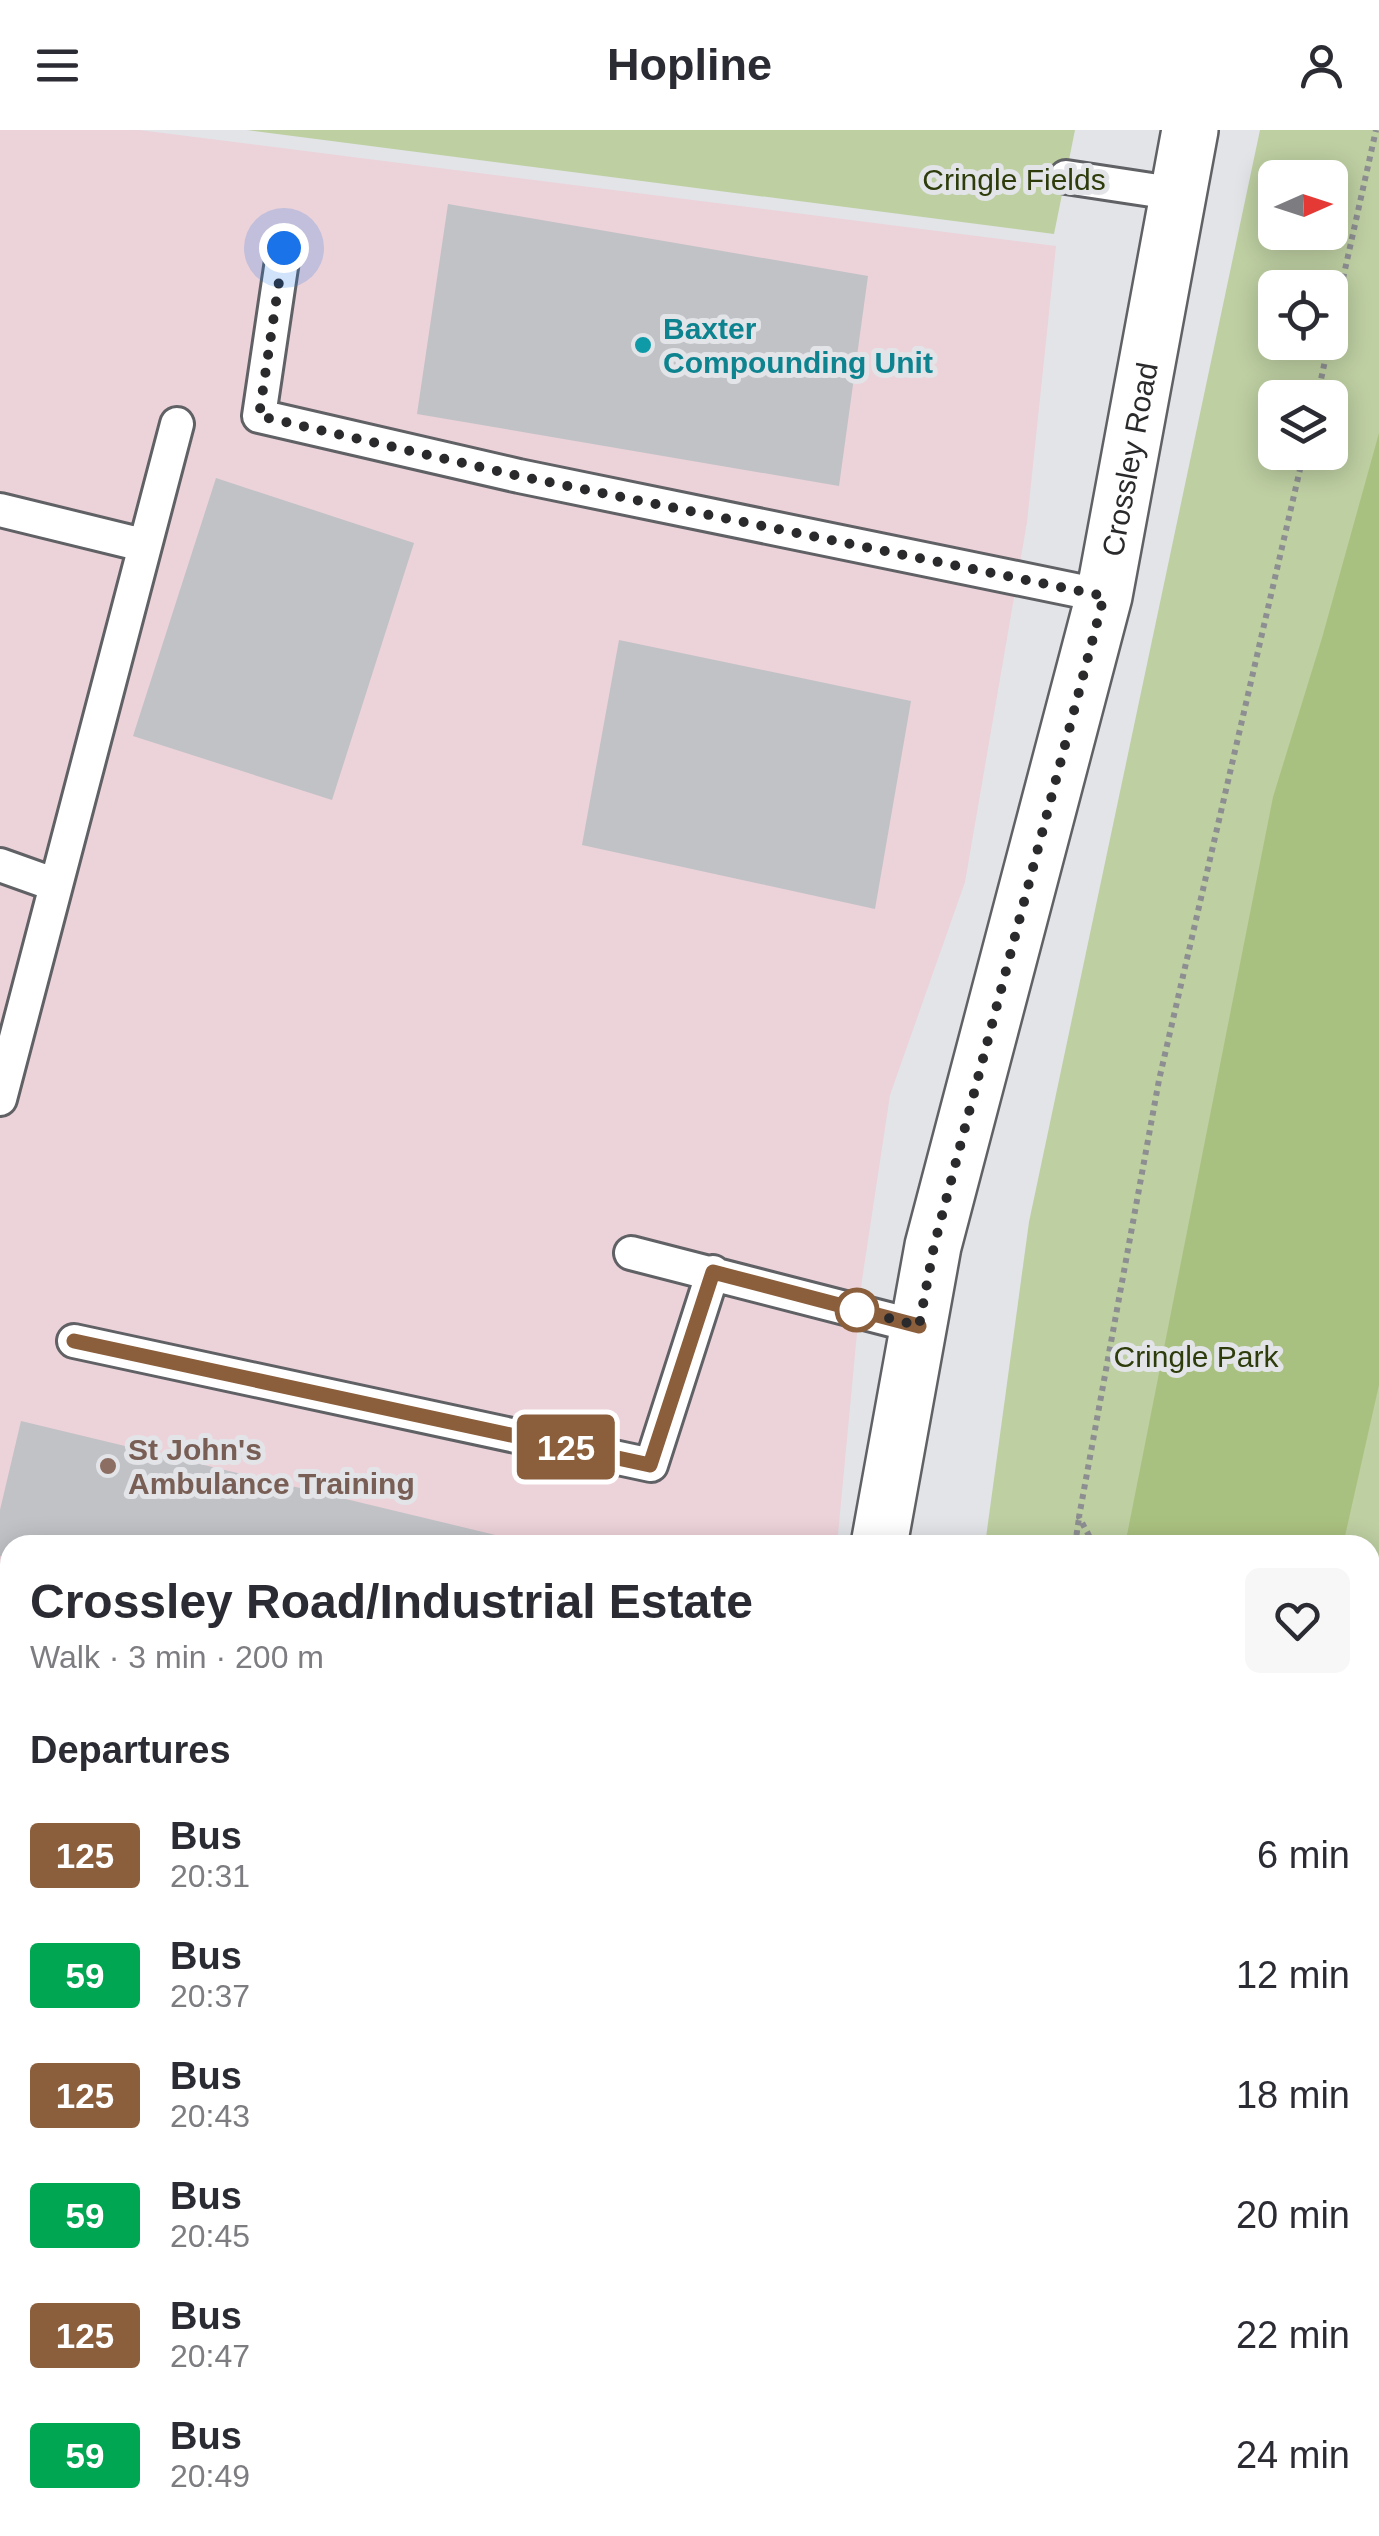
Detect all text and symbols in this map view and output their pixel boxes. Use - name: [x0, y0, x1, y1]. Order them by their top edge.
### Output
- icon: menu: [30, 38, 85, 93]
- icon: person: [1294, 38, 1349, 93]
- text: Hopline: [607, 39, 772, 90]
- north arrow: [1258, 160, 1348, 250]
- map controls: [1258, 160, 1348, 470]
- park label: Cringle Fields: [922, 163, 1106, 196]
- your location: [259, 223, 309, 273]
- button: locate: [1258, 270, 1348, 360]
- place label: Baxter Compounding Unit: [663, 312, 933, 379]
- marker: Baxter Compounding Unit: [632, 334, 654, 356]
- street label: Crossley Road: [1095, 360, 1163, 559]
- button: layers: [1258, 380, 1348, 470]
- unlabelled marker: [836, 1289, 878, 1331]
- park label: Cringle Park: [1113, 1340, 1280, 1373]
- line badge: 125: [508, 1414, 624, 1480]
- text: 125: [537, 1428, 595, 1467]
- place label: St John's Ambulance Training: [128, 1433, 415, 1500]
- marker: St John's Ambulance Training: [97, 1455, 119, 1477]
- button: heart: [1245, 1568, 1350, 1673]
- text: Crossley Road/Industrial Estate: [30, 1575, 753, 1628]
- text: Walk · 3 min · 200 m: [30, 1639, 324, 1675]
- text: Departures: [30, 1729, 231, 1771]
- text: Bus: [170, 1815, 242, 1857]
- text: 6 min: [1257, 1834, 1350, 1876]
- text: 125: [56, 1836, 114, 1875]
- text: 20:31: [170, 1858, 250, 1894]
- text: Bus: [170, 1935, 242, 1977]
- text: 12 min: [1236, 1954, 1350, 1996]
- text: 59: [66, 1956, 104, 1995]
- text: 20:37: [170, 1978, 250, 2014]
- text: Bus: [170, 2055, 242, 2097]
- text: 18 min: [1236, 2074, 1350, 2116]
- text: 125: [56, 2076, 114, 2115]
- text: 20:43: [170, 2098, 250, 2134]
- text: Bus: [170, 2175, 242, 2217]
- text: 20 min: [1236, 2194, 1350, 2236]
- text: 59: [66, 2196, 104, 2235]
- text: 20:45: [170, 2218, 250, 2254]
- text: Bus: [170, 2295, 242, 2337]
- text: 22 min: [1236, 2314, 1350, 2356]
- text: 125: [56, 2316, 114, 2355]
- text: 20:47: [170, 2338, 250, 2374]
- text: Bus: [170, 2415, 242, 2457]
- text: 24 min: [1236, 2434, 1350, 2476]
- text: 59: [66, 2436, 104, 2475]
- text: 20:49: [170, 2458, 250, 2494]

